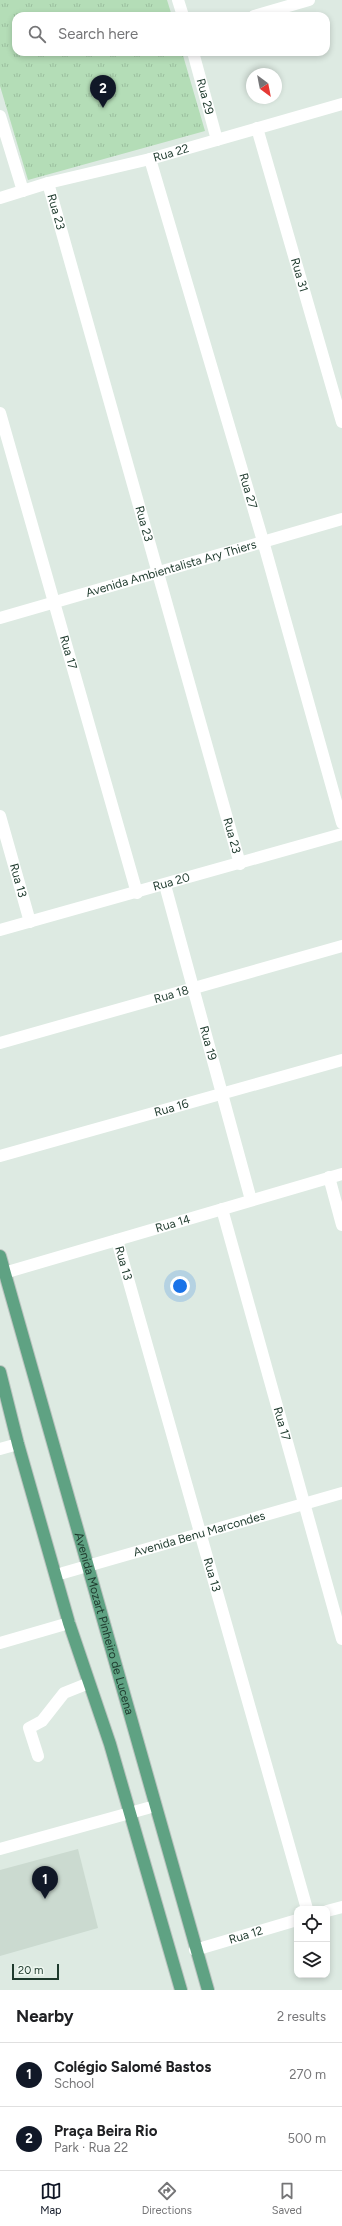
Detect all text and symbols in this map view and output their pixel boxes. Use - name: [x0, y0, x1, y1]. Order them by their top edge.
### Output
- search box: [12, 12, 330, 56]
- icon: search: [26, 23, 48, 45]
- text: Search here: [58, 25, 138, 43]
- north arrow: [246, 68, 282, 104]
- pin: 2: [90, 75, 116, 108]
- street label: Rua 29: [194, 77, 217, 116]
- street label: Rua 22: [151, 141, 191, 165]
- street label: Rua 23: [44, 192, 68, 231]
- street label: Rua 31: [288, 256, 311, 294]
- street label: Rua 27: [236, 471, 260, 511]
- street label: Rua 23: [132, 504, 156, 543]
- street label: Avenida Ambientalista Ary Thiers: [84, 537, 258, 600]
- street label: Rua 17: [57, 634, 80, 672]
- street label: Rua 23: [220, 816, 244, 855]
- street label: Rua 13: [7, 862, 30, 899]
- street label: Rua 20: [151, 870, 192, 894]
- street label: Rua 18: [152, 983, 190, 1006]
- street label: Rua 19: [197, 1024, 220, 1062]
- street label: Rua 16: [153, 1096, 190, 1119]
- street label: Rua 14: [154, 1212, 193, 1235]
- street label: Rua 13: [112, 1244, 135, 1282]
- your location: [170, 1276, 190, 1296]
- street label: Rua 17: [271, 1405, 293, 1443]
- street label: Avenida Benu Marcondes: [132, 1508, 267, 1559]
- street label: Avenida Mozart Pinheiro de Lucena: [72, 1531, 137, 1716]
- street label: Rua 13: [201, 1556, 224, 1593]
- pin: 1: [32, 1866, 58, 1899]
- map controls: [294, 1906, 330, 1978]
- button: locate: [294, 1906, 330, 1942]
- street label: Rua 12: [227, 1923, 265, 1947]
- button: layers: [294, 1942, 330, 1978]
- scale bar: [12, 1962, 59, 1981]
- text: 20 m: [18, 1964, 43, 1977]
- text: Nearby: [16, 2006, 74, 2026]
- text: 2 results: [277, 2009, 326, 2024]
- text: Colégio Salomé Bastos: [54, 2058, 211, 2076]
- text: 1: [26, 2067, 32, 2082]
- text: 270 m: [289, 2067, 326, 2082]
- text: School: [54, 2076, 94, 2091]
- text: Praça Beira Rio: [54, 2122, 157, 2140]
- text: 2: [25, 2131, 33, 2146]
- text: 500 m: [288, 2131, 326, 2146]
- text: Park · Rua 22: [54, 2140, 128, 2155]
- tab: Map: [40, 2180, 62, 2217]
- tab: Directions: [142, 2180, 192, 2217]
- tab: Saved: [272, 2180, 302, 2217]

